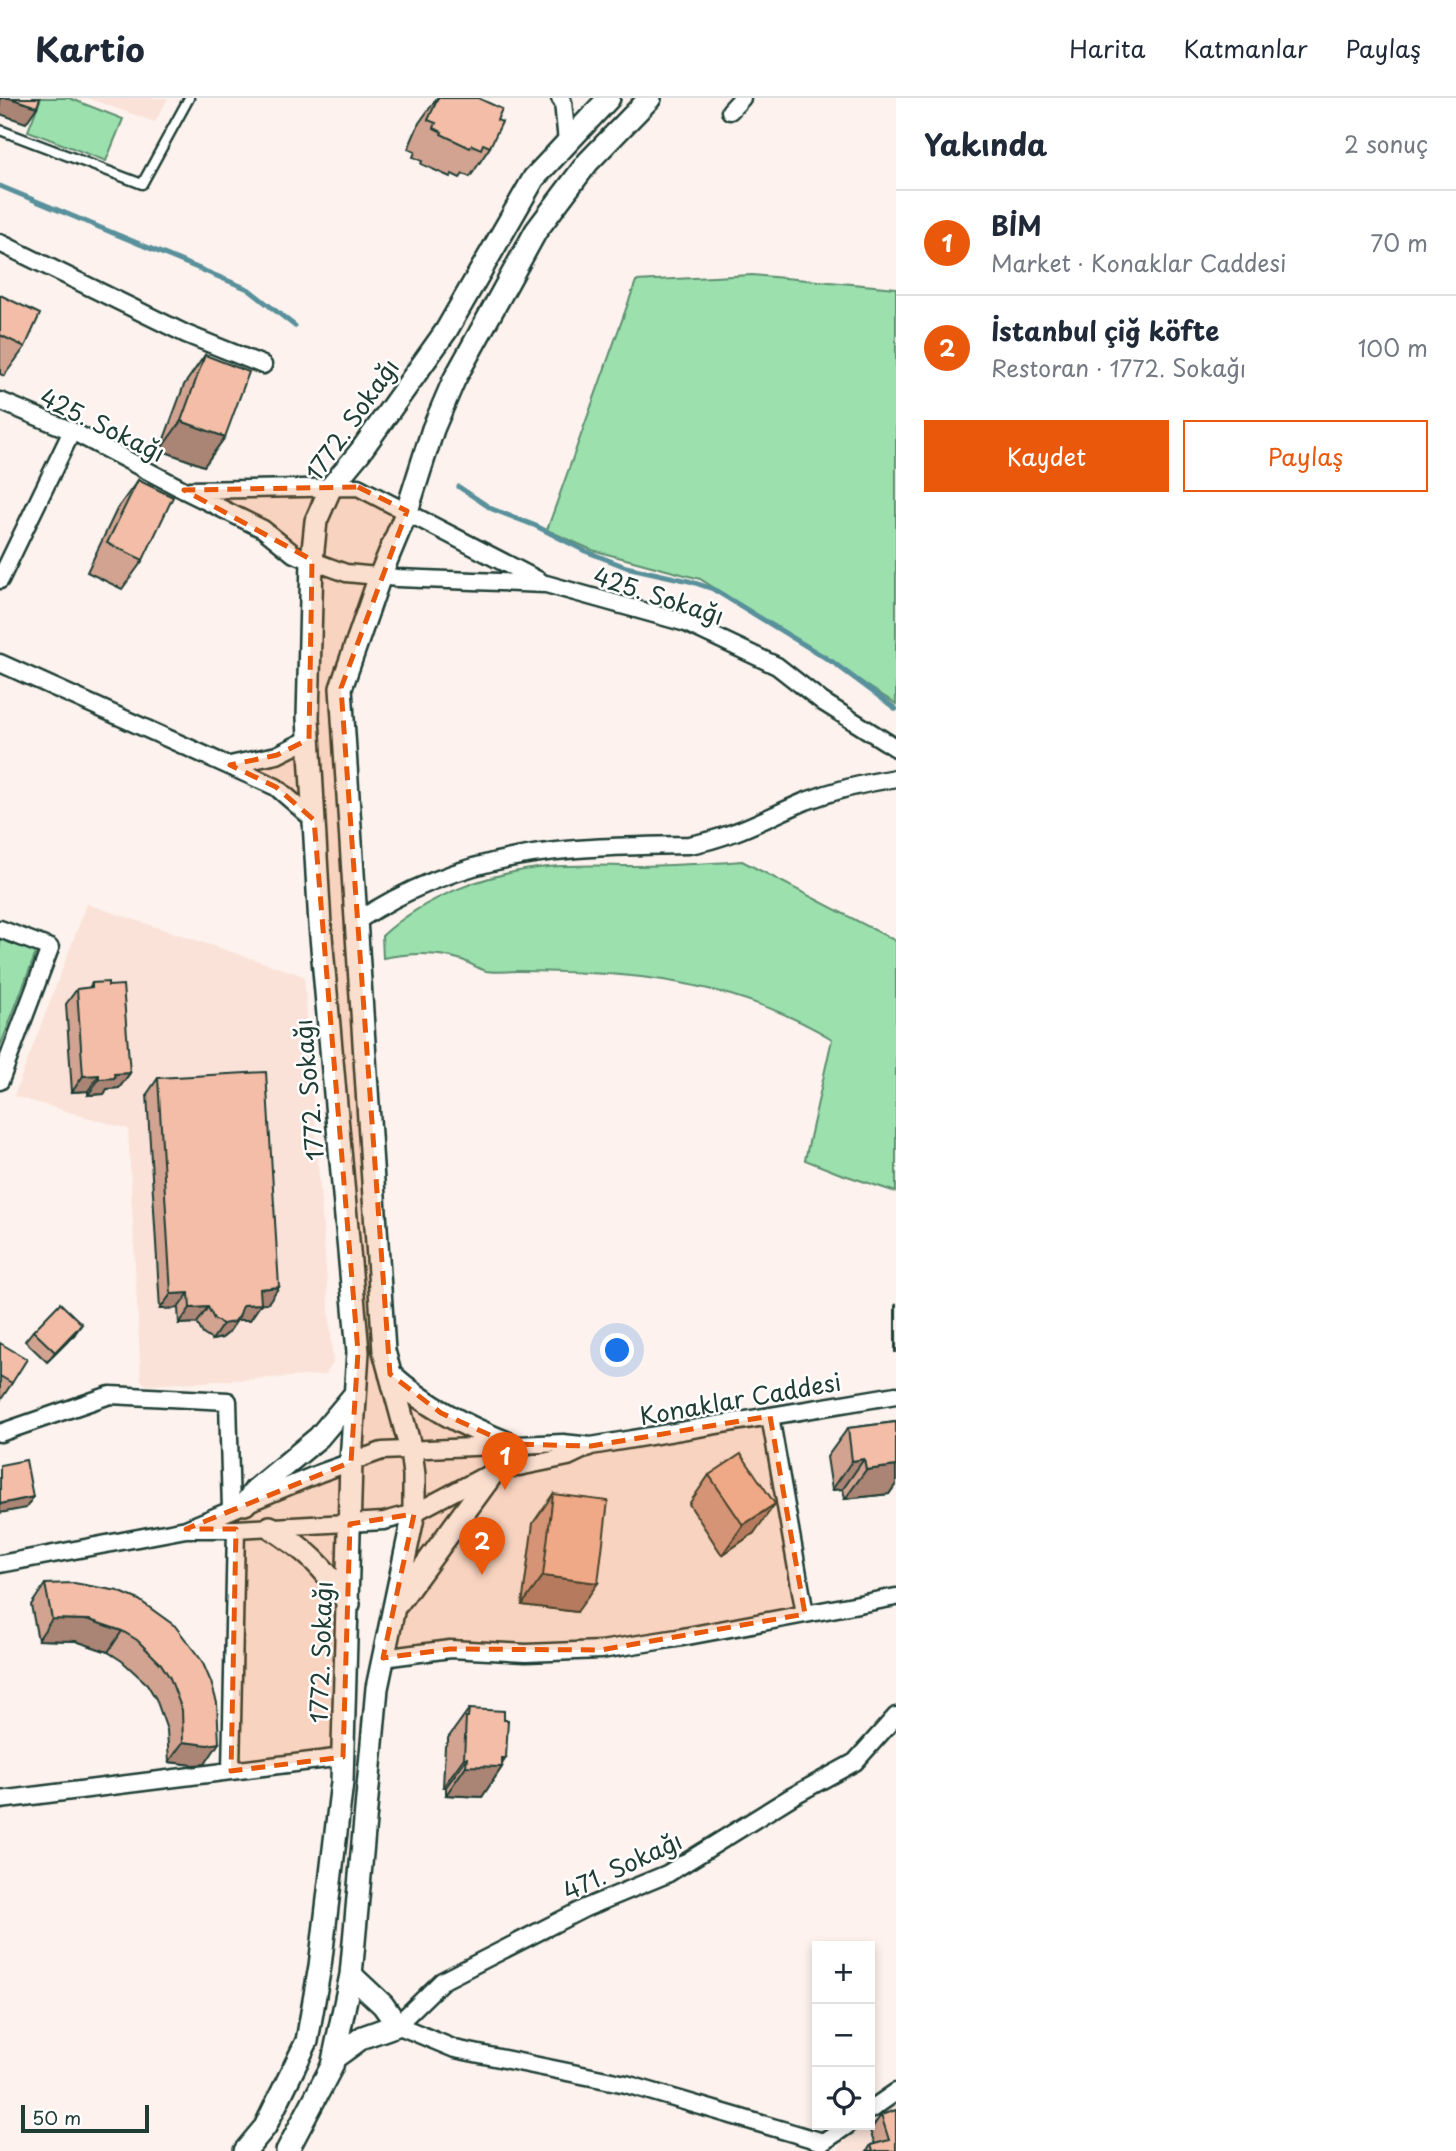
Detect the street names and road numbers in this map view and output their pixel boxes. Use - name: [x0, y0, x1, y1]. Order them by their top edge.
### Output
- street label: 1772. Sokağı: [295, 350, 407, 488]
- street label: 425. Sokağı: [34, 378, 172, 470]
- street label: 425. Sokağı: [589, 557, 729, 633]
- street label: 1772. Sokağı: [284, 1018, 332, 1162]
- street label: Konaklar Caddesi: [636, 1363, 844, 1433]
- street label: 1772. Sokağı: [300, 1580, 340, 1724]
- street label: 471. Sokağı: [556, 1822, 688, 1908]

